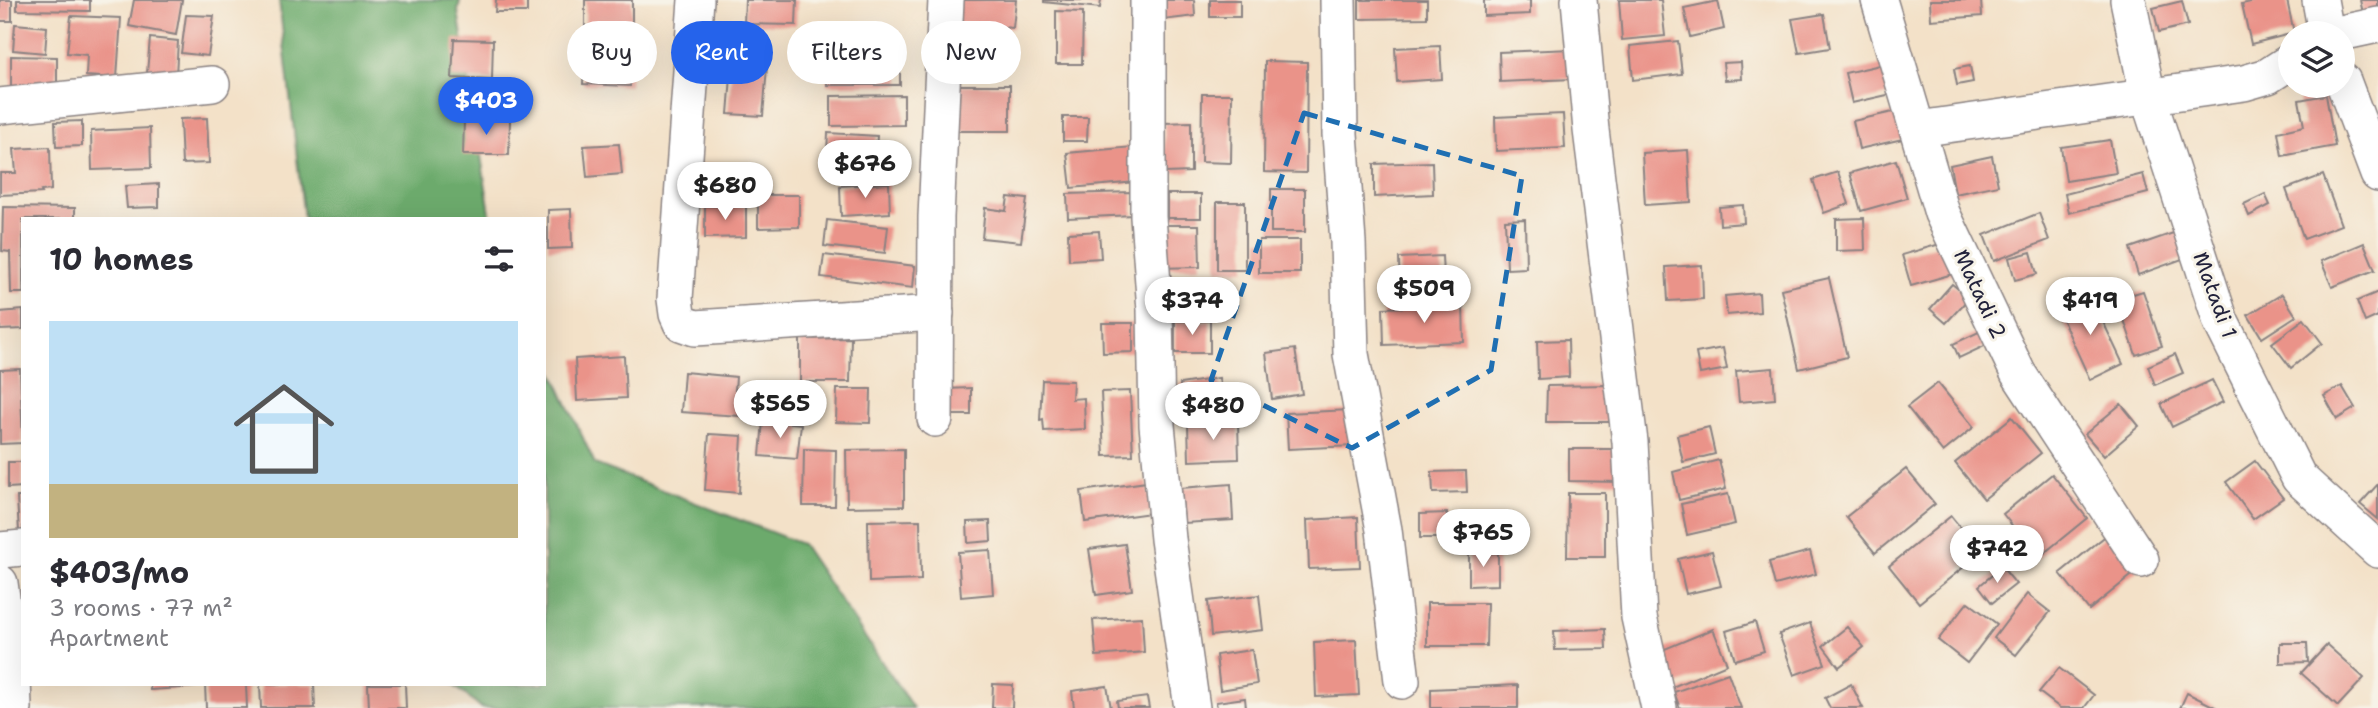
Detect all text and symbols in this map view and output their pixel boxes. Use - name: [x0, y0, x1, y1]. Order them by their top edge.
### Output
- chip: Buy: [567, 21, 657, 84]
- chip: Rent: [671, 21, 773, 84]
- chip: Filters: [787, 21, 907, 84]
- chip: New: [921, 21, 1021, 84]
- map controls: [2278, 21, 2355, 98]
- button: layers: [2278, 21, 2355, 98]
- pin: $403: [445, 78, 527, 137]
- text: $403: [454, 85, 518, 115]
- pin: $676: [824, 140, 906, 200]
- text: $676: [834, 148, 896, 178]
- pin: $680: [684, 162, 766, 222]
- text: $680: [693, 170, 757, 200]
- text: 10 homes: [49, 239, 194, 280]
- icon: filters: [480, 240, 518, 278]
- street label: Matadi 2: [1947, 245, 2013, 343]
- street label: Matadi 1: [2187, 248, 2243, 342]
- pin: $509: [1383, 266, 1465, 325]
- text: $509: [1393, 273, 1455, 303]
- pin: $374: [1151, 278, 1233, 337]
- pin: $419: [2049, 278, 2131, 337]
- text: $374: [1161, 285, 1223, 315]
- text: $419: [2062, 285, 2118, 315]
- icon: home: [221, 366, 347, 492]
- pin: $565: [739, 380, 821, 440]
- pin: $480: [1172, 382, 1254, 442]
- text: $565: [750, 388, 810, 418]
- text: $480: [1181, 390, 1245, 420]
- pin: $765: [1442, 510, 1524, 569]
- text: $765: [1452, 517, 1514, 547]
- pin: $742: [1956, 526, 2038, 585]
- text: $742: [1966, 533, 2028, 563]
- text: $403/mo: [49, 552, 189, 593]
- text: 3 rooms · 77 m²: [49, 593, 233, 623]
- text: Apartment: [49, 623, 169, 653]

